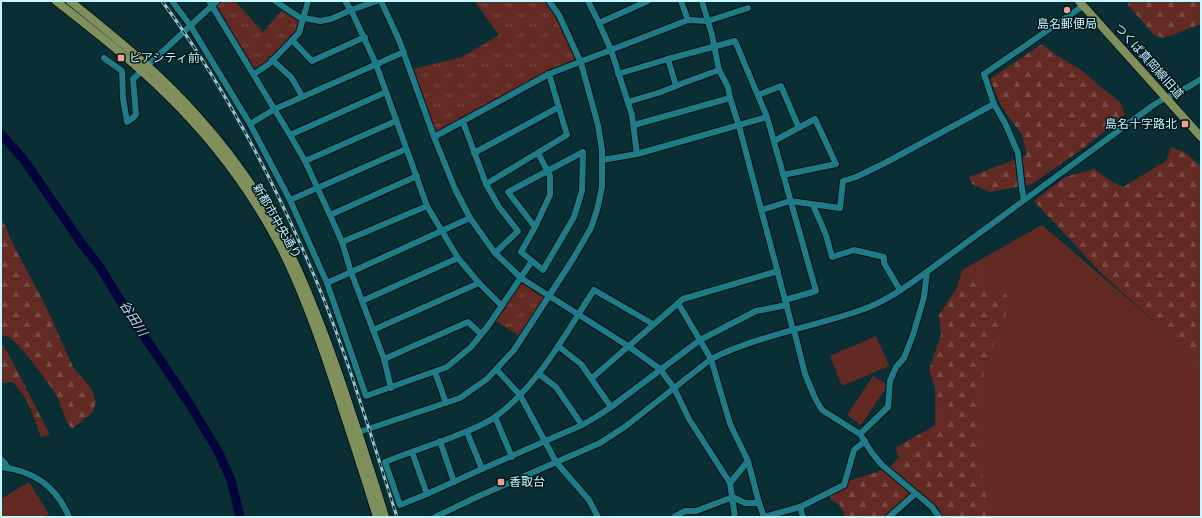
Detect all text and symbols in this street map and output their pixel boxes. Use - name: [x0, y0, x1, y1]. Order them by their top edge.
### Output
- marker: 島名郵便局: [1062, 5, 1072, 15]
- place label: 島名郵便局: [1037, 17, 1097, 31]
- street label: つくば真岡線旧道: [1112, 21, 1186, 101]
- place label: ピアシティ前: [129, 51, 200, 65]
- marker: ピアシティ前: [116, 53, 126, 63]
- place label: 島名十字路北: [1105, 117, 1177, 131]
- marker: 島名十字路北: [1180, 119, 1190, 129]
- street label: 新都市中央通り: [250, 181, 304, 261]
- water label: 谷田川: [117, 298, 152, 340]
- place label: 香取台: [509, 475, 545, 489]
- marker: 香取台: [496, 477, 506, 487]

